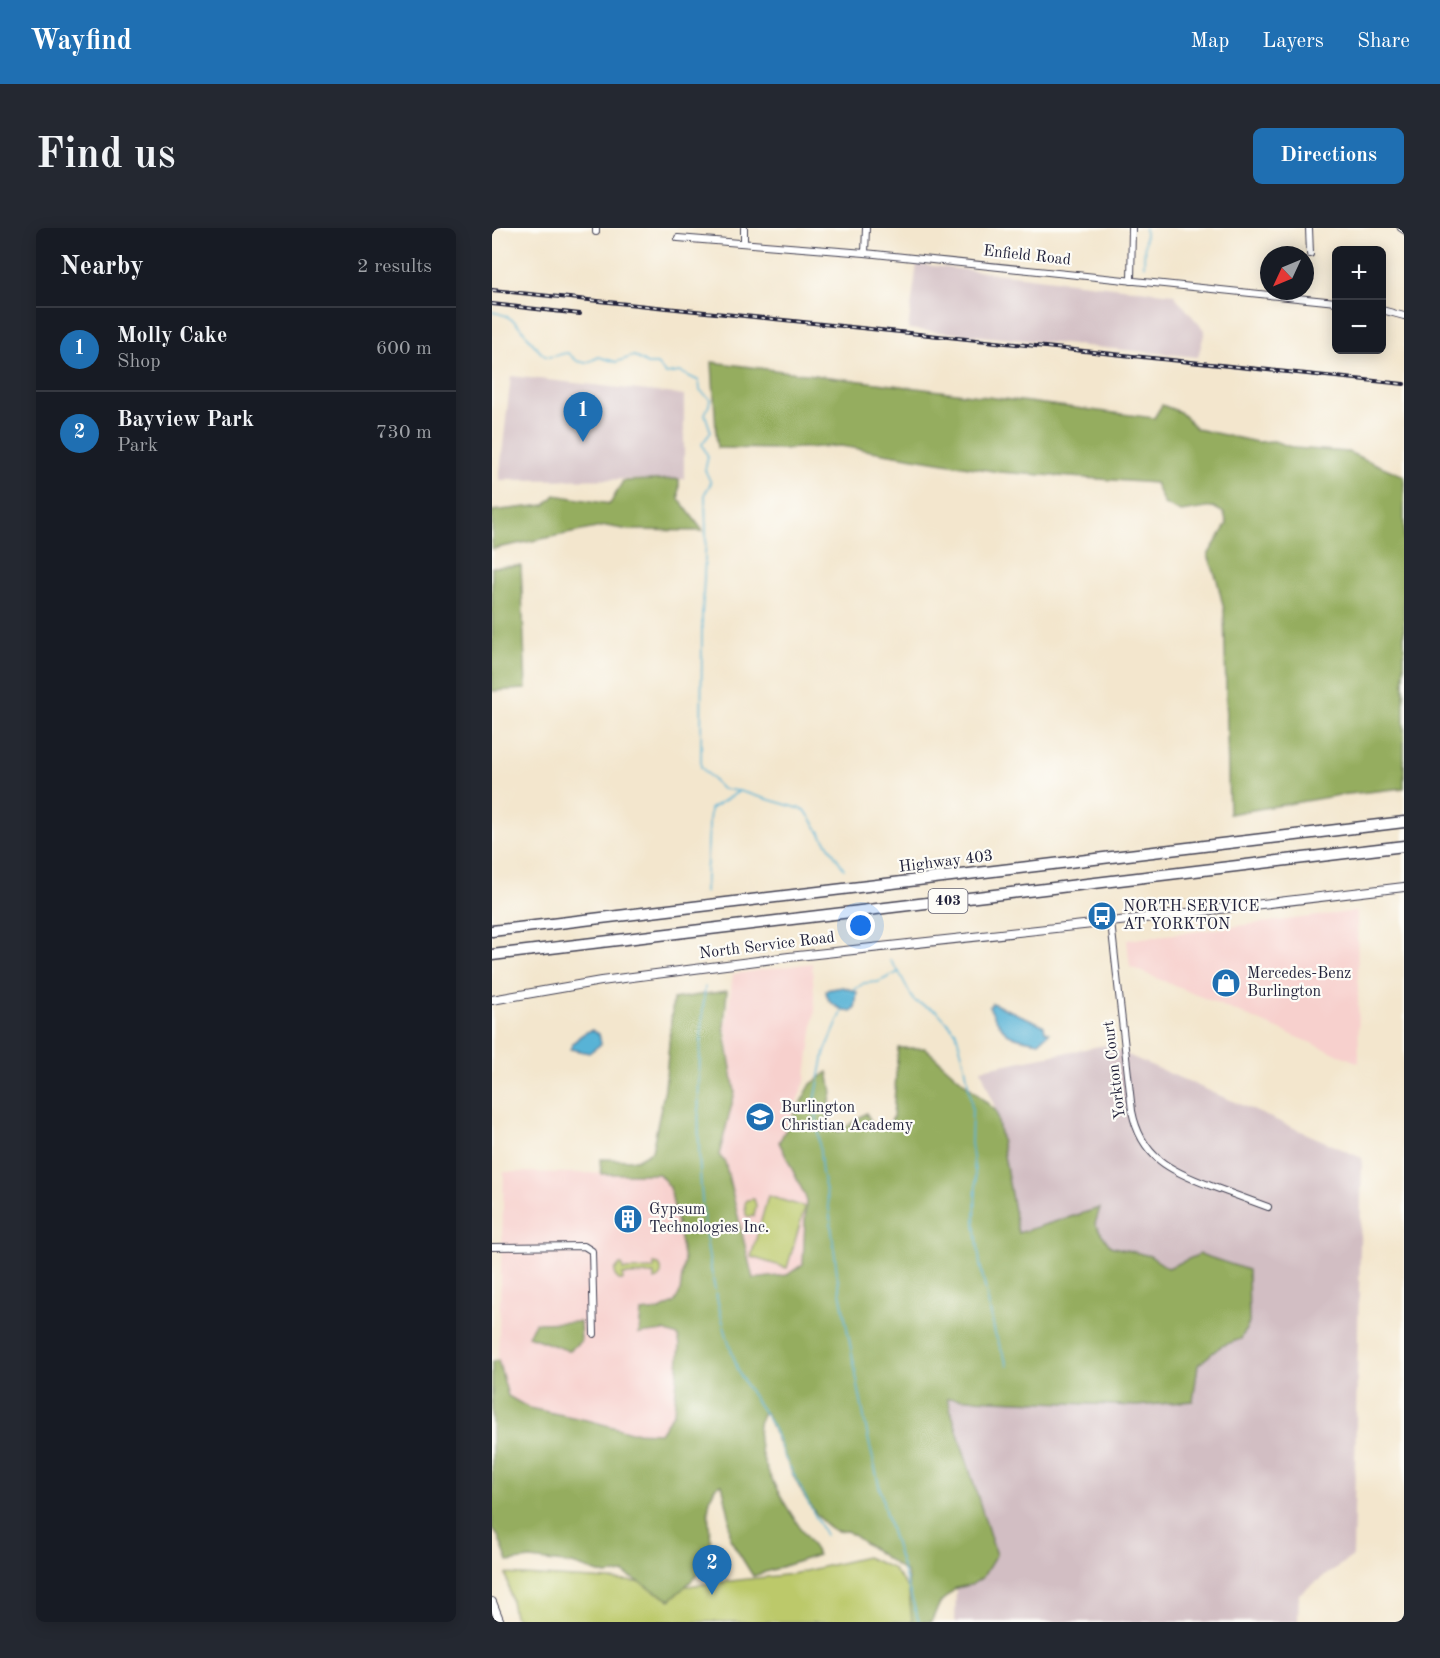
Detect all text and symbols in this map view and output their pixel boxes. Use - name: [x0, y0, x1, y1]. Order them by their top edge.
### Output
- text: Wayfind: [30, 28, 132, 56]
- text: Map: [1190, 31, 1229, 52]
- text: Layers: [1262, 31, 1324, 52]
- text: Share: [1357, 31, 1410, 52]
- button: Directions: [1253, 128, 1404, 184]
- text: Find us: [36, 135, 175, 177]
- street label: Enfield Road: [982, 243, 1072, 269]
- north arrow: [1260, 246, 1314, 300]
- map controls: [1332, 246, 1386, 354]
- button: +: [1332, 246, 1386, 300]
- text: Nearby: [60, 254, 144, 280]
- text: 2 results: [357, 257, 432, 277]
- button: −: [1332, 300, 1386, 354]
- text: Molly Cake: [117, 325, 227, 347]
- text: 1: [74, 339, 85, 359]
- text: 600 m: [376, 339, 432, 359]
- text: Shop: [117, 352, 161, 372]
- pin: 1: [564, 392, 602, 442]
- text: Bayview Park: [117, 409, 254, 431]
- text: 2: [74, 423, 85, 443]
- text: 730 m: [376, 423, 432, 443]
- text: Park: [117, 436, 158, 456]
- street label: Highway 403: [898, 848, 994, 876]
- road number: 403: [928, 889, 968, 913]
- place label: NORTH SERVICE AT YORKTON: [1123, 899, 1259, 933]
- bus stop icon: NORTH SERVICE AT YORKTON: [1086, 900, 1118, 932]
- your location: [846, 911, 875, 940]
- street label: North Service Road: [698, 930, 836, 962]
- place label: Mercedes-Benz Burlington: [1247, 966, 1351, 1000]
- shop icon: Mercedes-Benz Burlington: [1210, 967, 1242, 999]
- street label: Yorkton Court: [1101, 1019, 1129, 1120]
- place label: Burlington Christian Academy: [781, 1100, 914, 1134]
- school or university icon: Burlington Christian Academy: [744, 1101, 776, 1133]
- place label: Gypsum Technologies Inc.: [649, 1202, 769, 1236]
- building icon: Gypsum Technologies Inc.: [612, 1203, 644, 1235]
- pin: 2: [692, 1546, 732, 1595]

